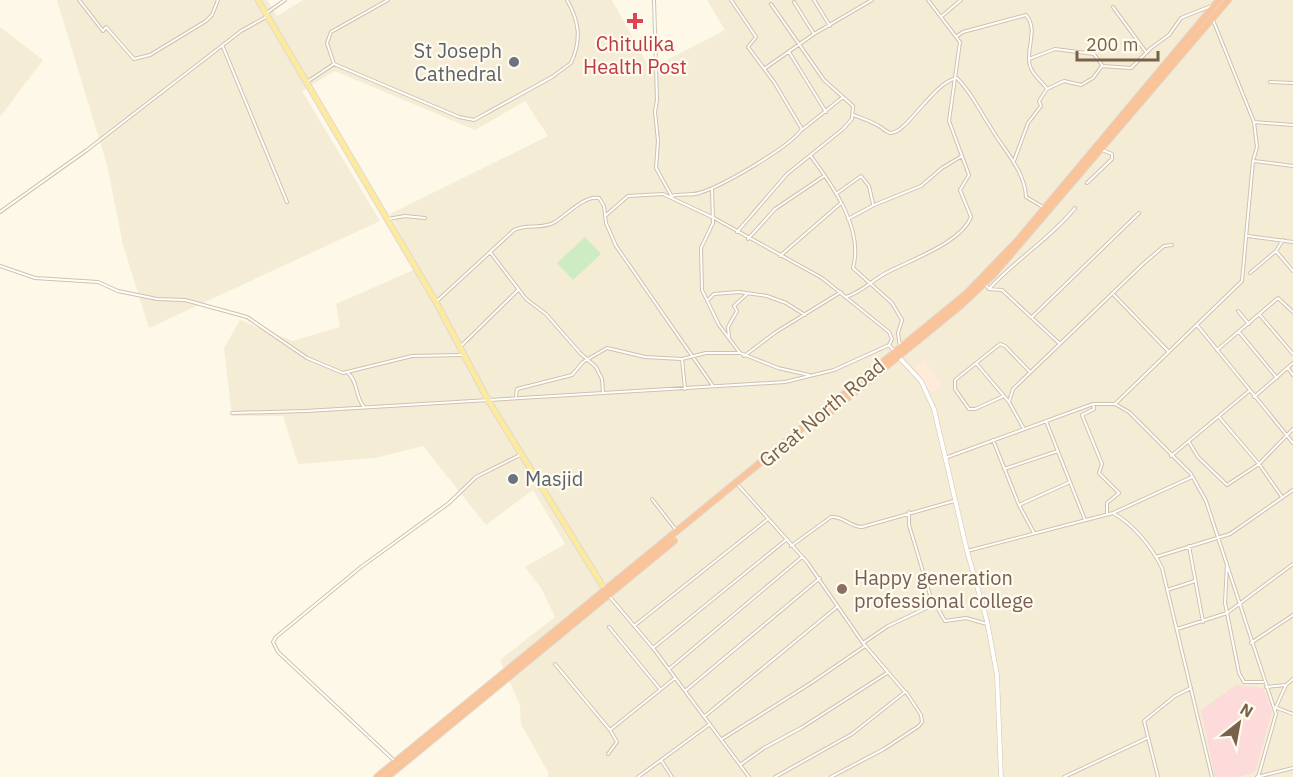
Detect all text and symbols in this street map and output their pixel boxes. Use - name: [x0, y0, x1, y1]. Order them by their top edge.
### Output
- marker: Chitulika Health Post: [626, 12, 644, 30]
- scale bar: [1077, 24, 1158, 62]
- place label: Chitulika Health Post: [583, 30, 687, 80]
- text: 200 m: [1086, 33, 1138, 56]
- place label: St Joseph Cathedral: [414, 37, 502, 87]
- marker: St Joseph Cathedral: [507, 55, 521, 69]
- street label: Great North Road: [753, 352, 890, 473]
- place label: Masjid: [525, 465, 583, 492]
- marker: Masjid: [506, 472, 520, 486]
- place label: Happy generation professional college: [854, 564, 1033, 614]
- marker: Happy generation professional college: [835, 582, 849, 596]
- north arrow: [1209, 693, 1269, 753]
- text: N: [1237, 699, 1257, 722]

